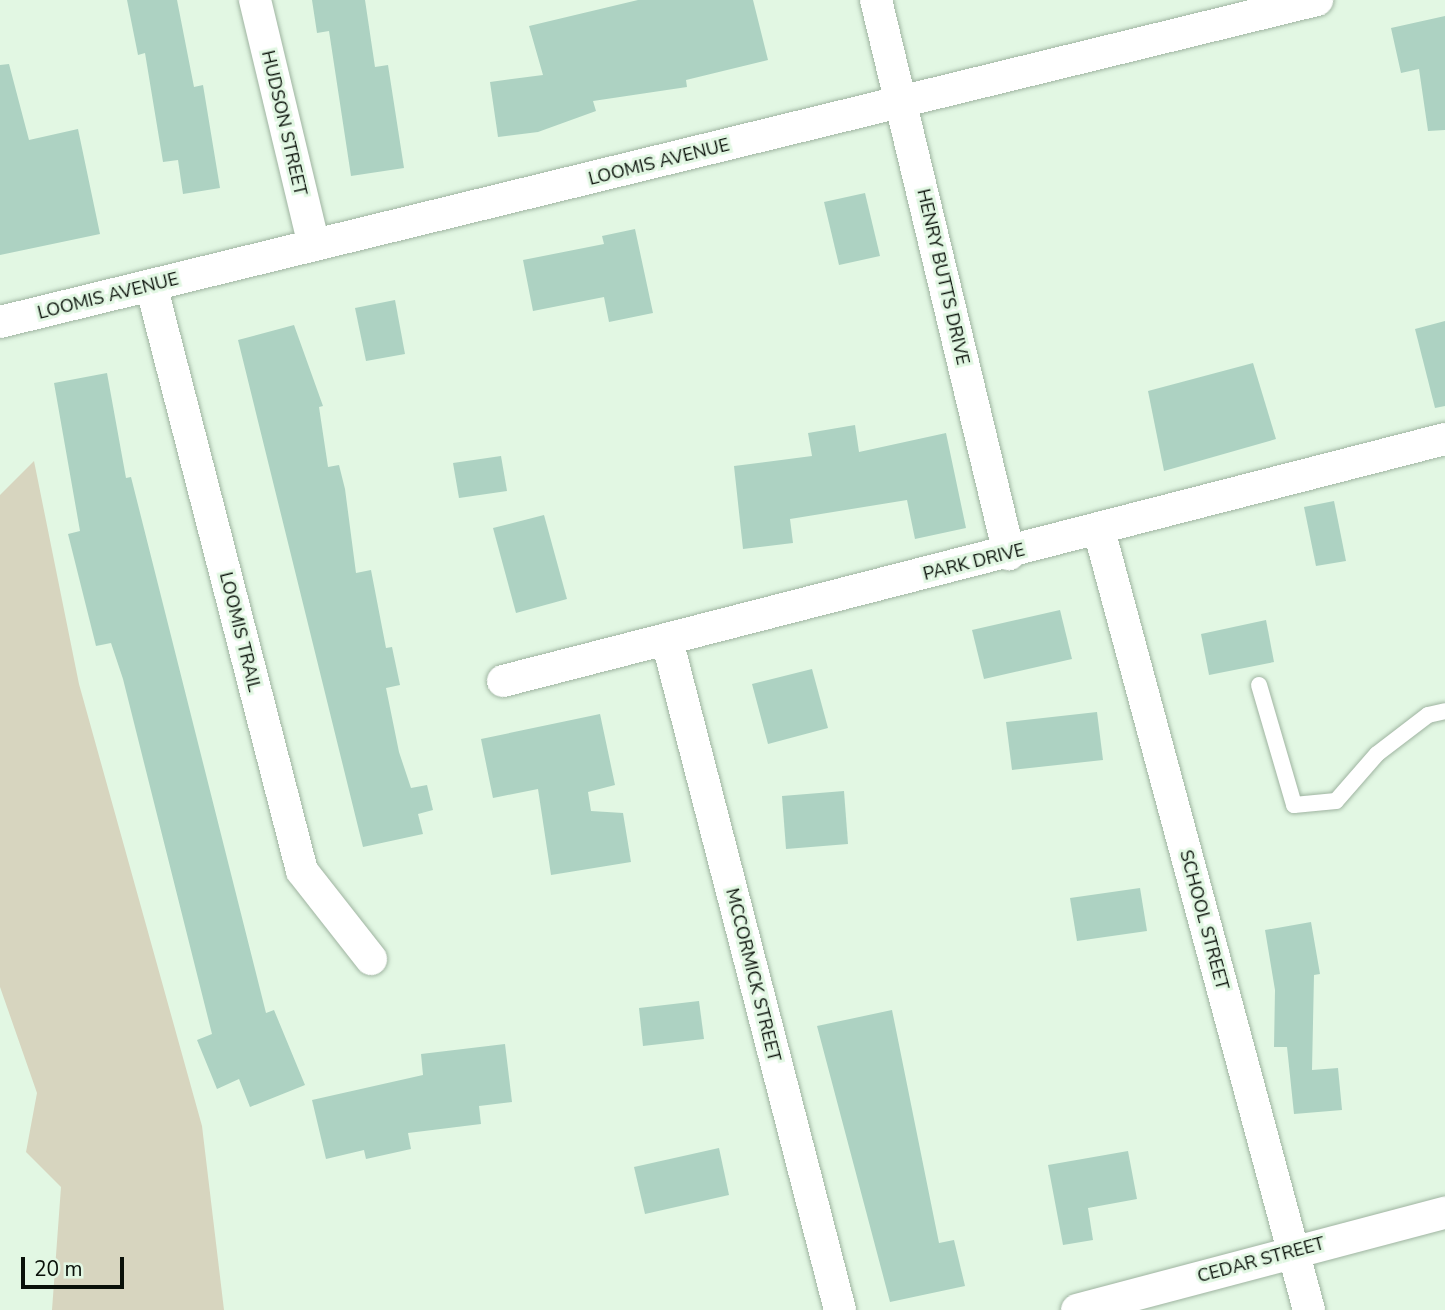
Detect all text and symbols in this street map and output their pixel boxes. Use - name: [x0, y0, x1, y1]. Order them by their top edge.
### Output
- street label: HUDSON STREET: [257, 48, 311, 198]
- street label: LOOMIS AVENUE: [586, 134, 732, 190]
- street label: HENRY BUTTS DRIVE: [912, 187, 974, 367]
- street label: LOOMIS AVENUE: [35, 268, 181, 324]
- street label: PARK DRIVE: [921, 539, 1027, 585]
- street label: LOOMIS TRAIL: [215, 570, 265, 694]
- street label: SCHOOL STREET: [1175, 848, 1233, 992]
- street label: MCCORMICK STREET: [721, 886, 785, 1064]
- street label: CEDAR STREET: [1195, 1233, 1327, 1287]
- scale bar: [24, 1244, 128, 1288]
- text: 20 m: [34, 1255, 83, 1283]

